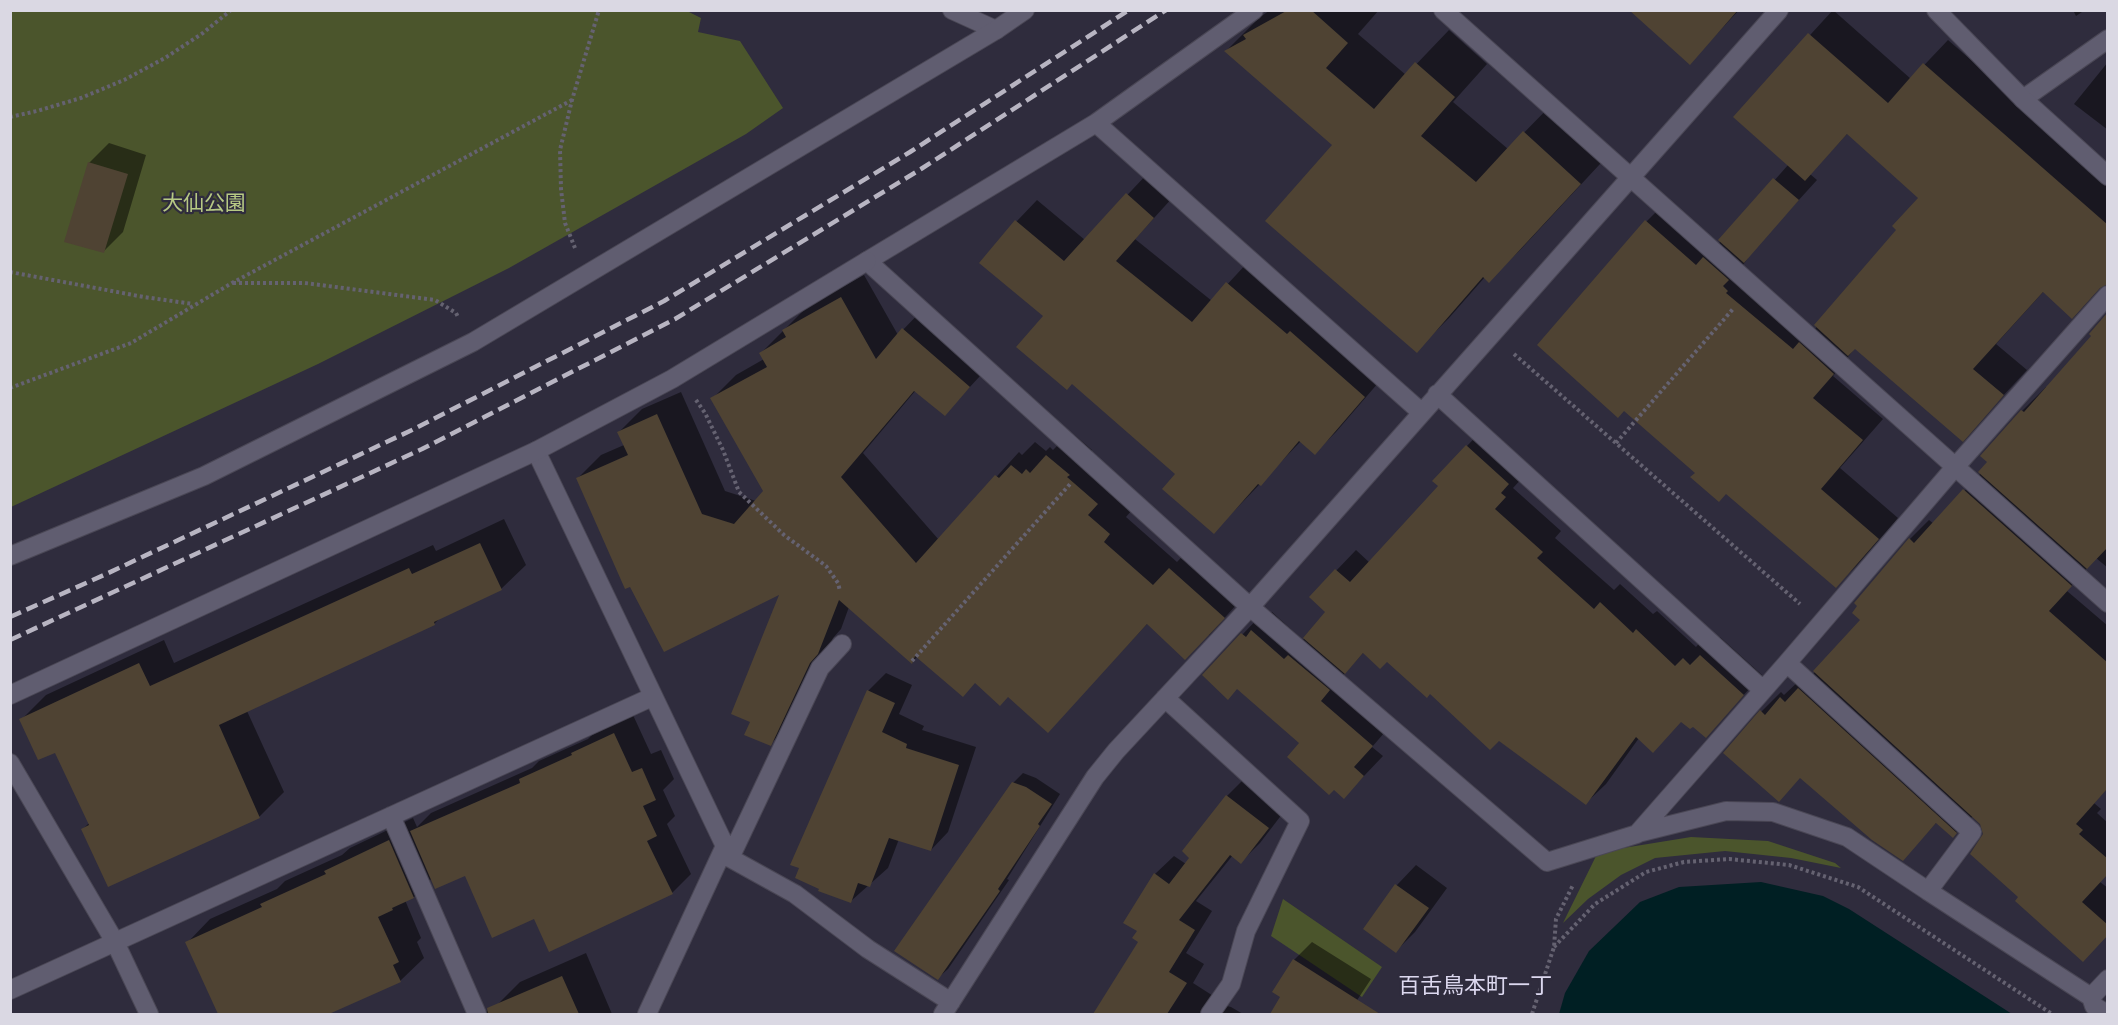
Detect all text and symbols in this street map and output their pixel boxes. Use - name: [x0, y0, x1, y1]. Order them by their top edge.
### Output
- park label: 大仙公園: [162, 191, 246, 217]
- district label: 百舌鳥本町一丁: [1398, 974, 1552, 1000]

